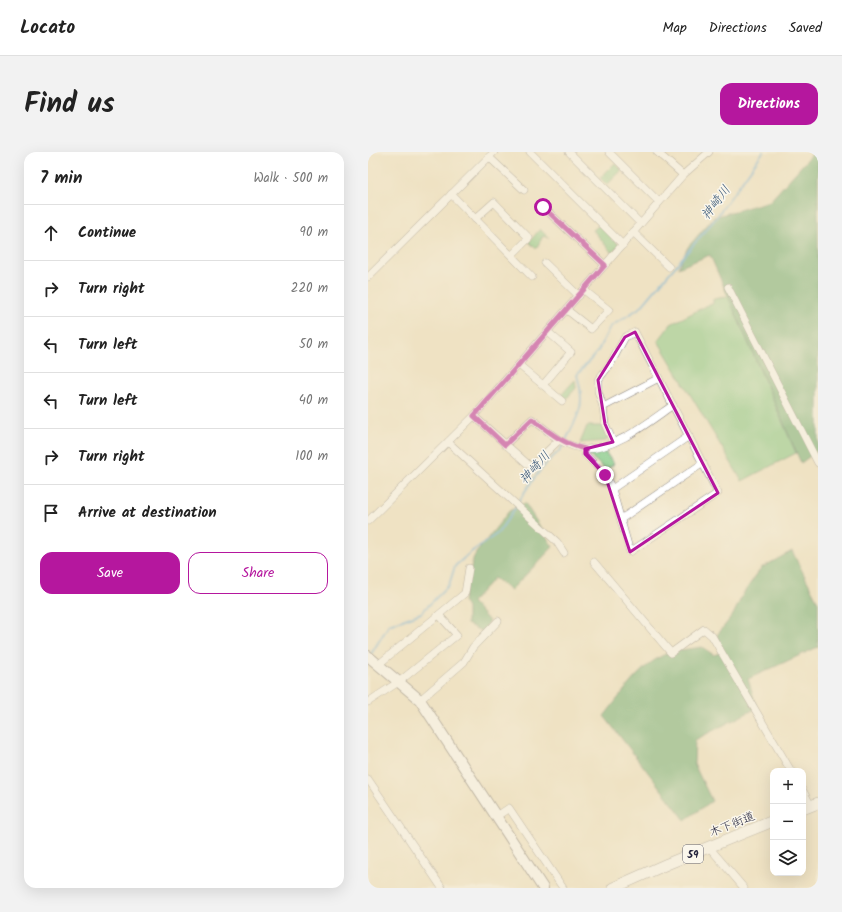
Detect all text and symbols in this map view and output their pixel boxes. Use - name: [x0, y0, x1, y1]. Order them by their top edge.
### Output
- text: Locato: [20, 13, 75, 43]
- text: Map: [662, 17, 687, 39]
- text: Directions: [709, 17, 767, 39]
- text: Saved: [789, 17, 822, 39]
- text: Find us: [24, 82, 115, 127]
- button: Directions: [720, 83, 818, 125]
- text: 7 min: [40, 165, 82, 192]
- text: Walk · 500 m: [253, 168, 328, 189]
- water label: 神崎川: [696, 181, 736, 225]
- route start: [534, 198, 552, 216]
- text: Continue: [78, 221, 136, 245]
- icon: ahead: [40, 222, 62, 244]
- text: 90 m: [300, 222, 328, 243]
- text: Turn right: [78, 277, 145, 301]
- icon: right: [40, 278, 62, 300]
- text: 220 m: [291, 278, 328, 299]
- text: Turn left: [78, 333, 138, 357]
- icon: left: [40, 334, 62, 356]
- text: 50 m: [299, 334, 328, 355]
- text: Turn left: [78, 389, 138, 413]
- icon: left: [40, 390, 62, 412]
- text: 40 m: [299, 390, 328, 411]
- text: Turn right: [78, 445, 145, 469]
- icon: right: [40, 446, 62, 468]
- text: 100 m: [295, 446, 328, 467]
- water label: 神崎川: [514, 446, 556, 490]
- route end: [596, 466, 614, 484]
- text: Arrive at destination: [78, 501, 217, 525]
- icon: arrive: [40, 502, 62, 524]
- button: Save: [40, 552, 180, 594]
- button: Share: [188, 552, 328, 594]
- map controls: [770, 768, 806, 876]
- button: +: [770, 768, 806, 804]
- button: −: [770, 804, 806, 840]
- street label: 木下街道: [706, 807, 758, 842]
- button: layers: [770, 840, 806, 876]
- road number: 59: [683, 845, 703, 863]

